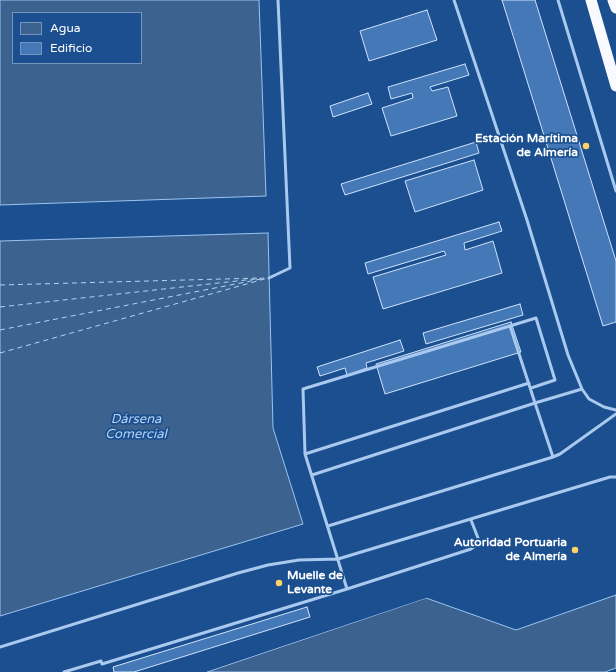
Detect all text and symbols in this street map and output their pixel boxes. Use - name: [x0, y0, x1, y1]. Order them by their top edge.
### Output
- legend: [12, 12, 142, 64]
- text: Agua: [50, 21, 80, 35]
- text: Edificio: [50, 41, 92, 55]
- place label: Estación Marítima de Almería: [475, 132, 578, 160]
- marker: Estación Marítima de Almería: [581, 141, 591, 151]
- water label: Dársena Comercial: [105, 412, 167, 443]
- place label: Autoridad Portuaria de Almería: [454, 536, 567, 564]
- marker: Autoridad Portuaria de Almería: [570, 545, 580, 555]
- place label: Muelle de Levante: [287, 569, 343, 597]
- marker: Muelle de Levante: [274, 578, 284, 588]

